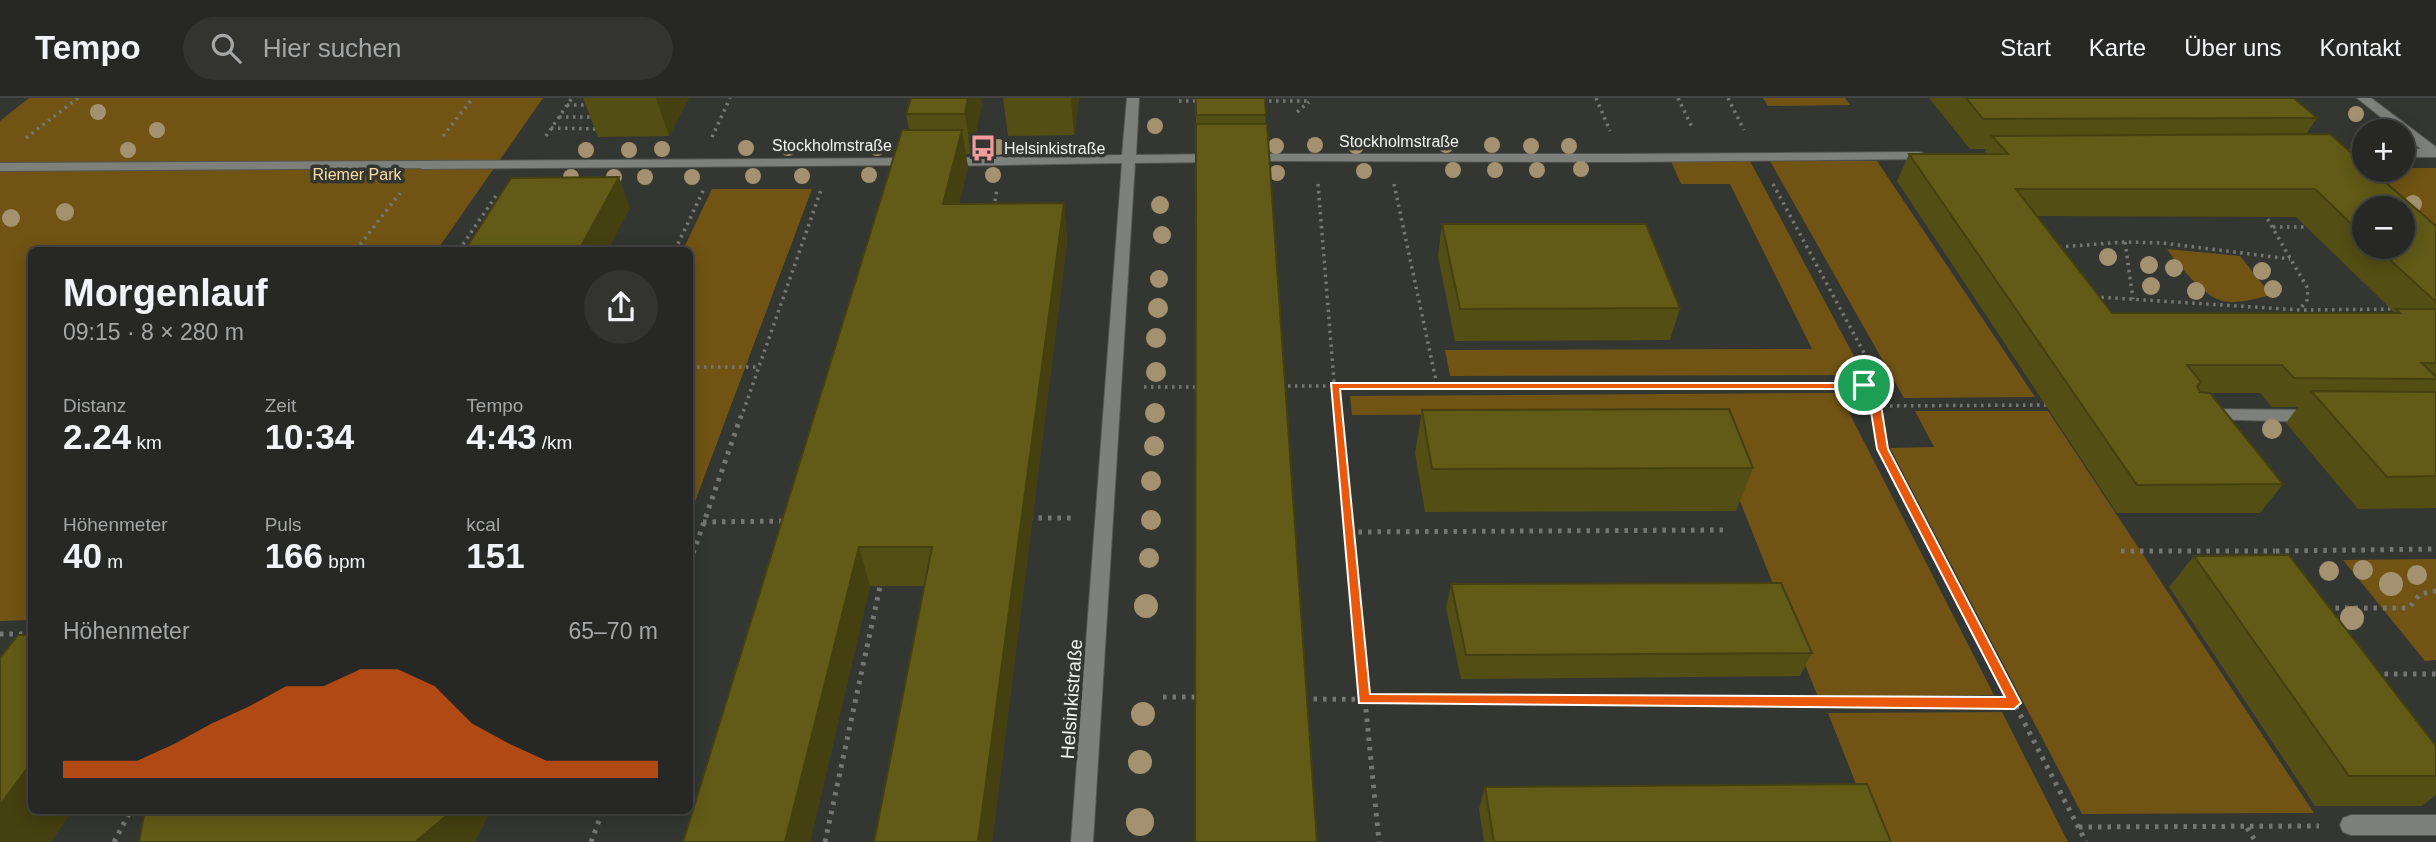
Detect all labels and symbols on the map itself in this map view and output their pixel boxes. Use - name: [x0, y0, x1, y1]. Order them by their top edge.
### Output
- bus stop icon: Helsinkistraße: [968, 133, 998, 163]
- street label: Stockholmstraße: [1339, 133, 1459, 150]
- street label: Stockholmstraße: [772, 137, 892, 154]
- place label: Helsinkistraße: [1004, 140, 1105, 157]
- park label: Riemer Park: [313, 166, 402, 183]
- pin: [1834, 355, 1894, 415]
- street label: Helsinkistraße: [1057, 638, 1086, 760]

